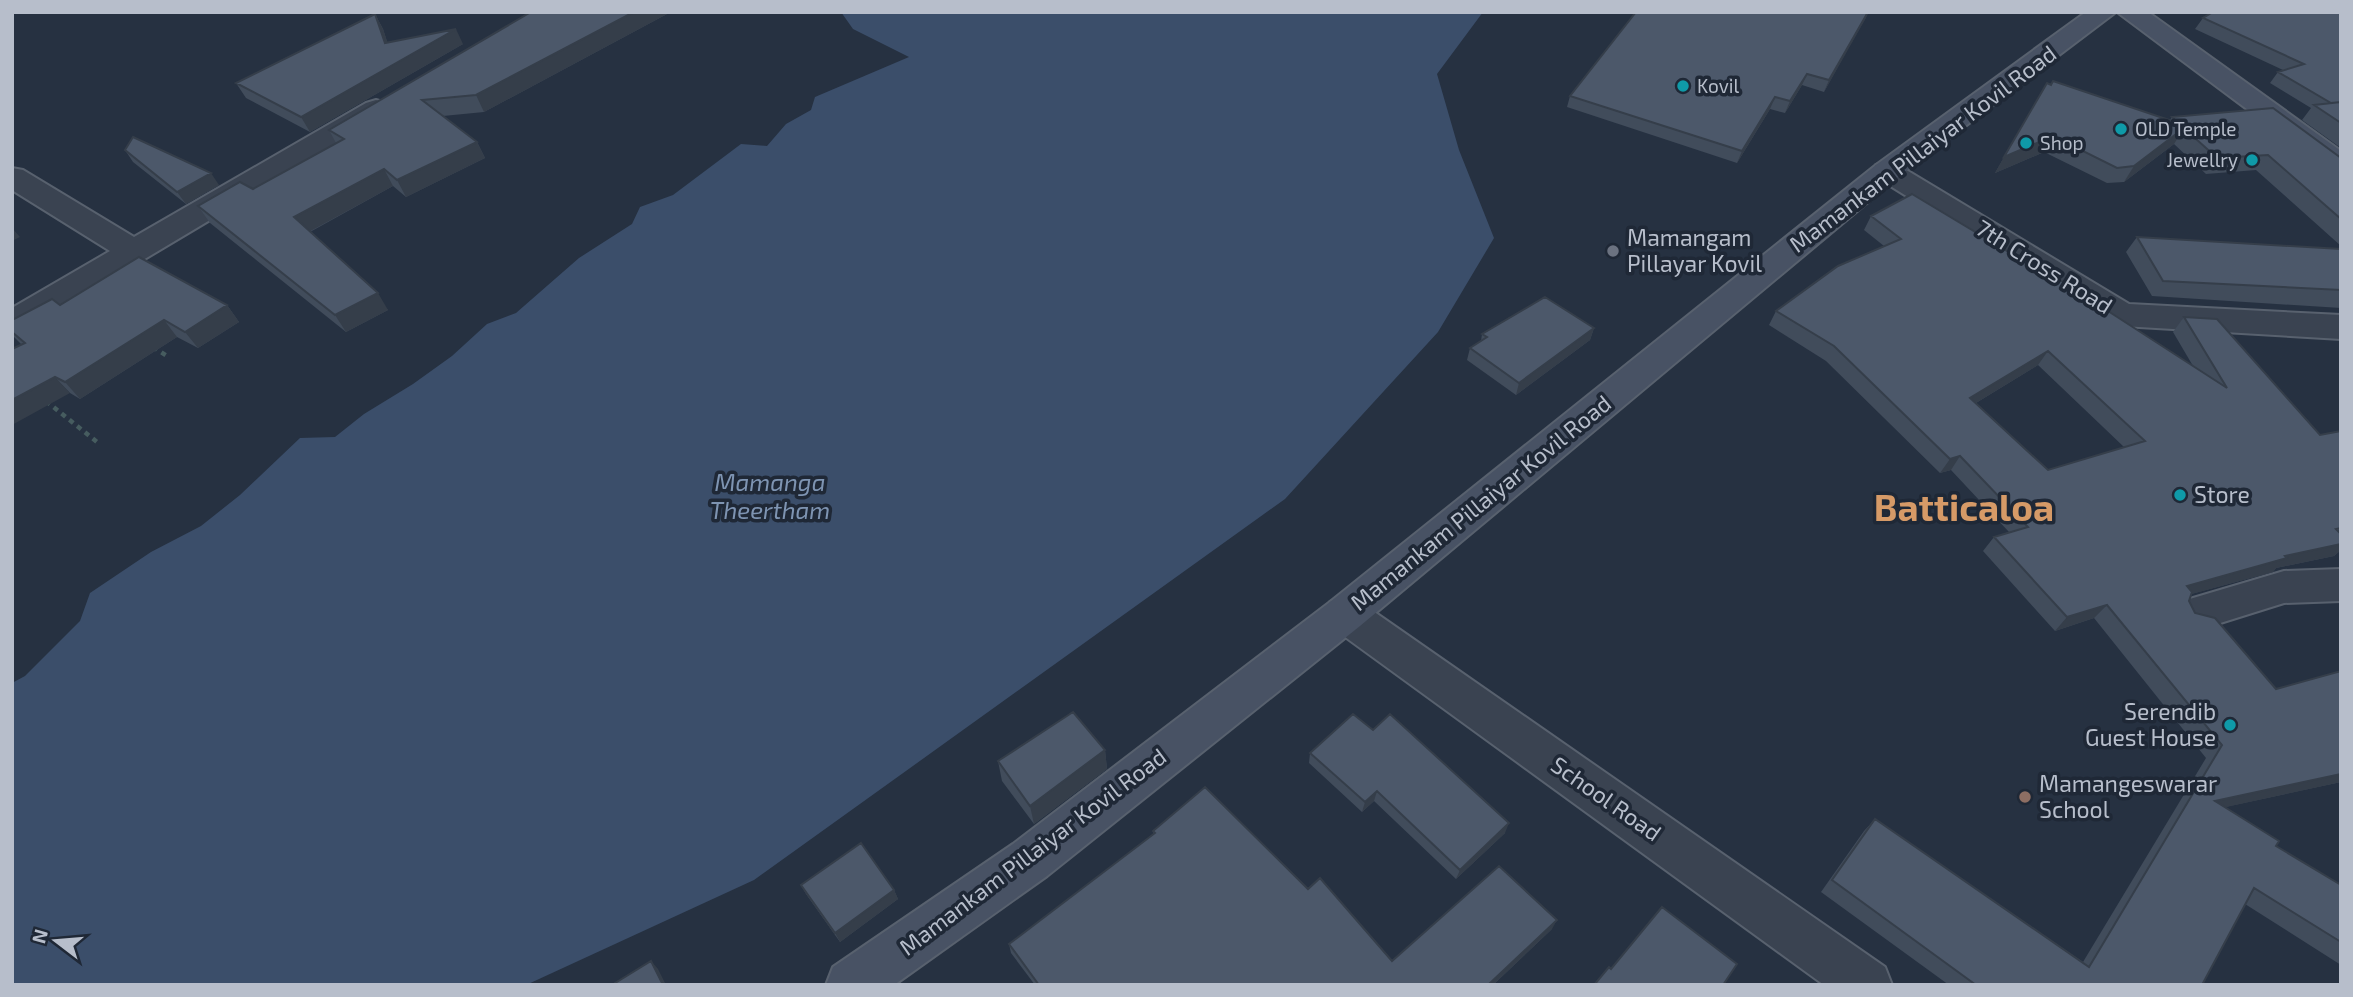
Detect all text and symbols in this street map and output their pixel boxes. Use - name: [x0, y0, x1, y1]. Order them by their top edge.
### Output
- street label: Mamankam Pillaiyar Kovil Road: [1783, 39, 2061, 258]
- place label: Kovil: [1697, 74, 1739, 97]
- marker: Kovil: [1675, 78, 1691, 94]
- place label: OLD Temple: [2135, 117, 2237, 140]
- marker: OLD Temple: [2113, 121, 2129, 137]
- place label: Shop: [2040, 131, 2084, 154]
- marker: Shop: [2018, 135, 2034, 151]
- place label: Jewellry: [2167, 148, 2238, 171]
- marker: Jewellry: [2244, 152, 2260, 168]
- street label: 7th Cross Road: [1971, 213, 2118, 319]
- place label: Mamangam Pillayar Kovil: [1627, 223, 1762, 277]
- marker: Mamangam Pillayar Kovil: [1605, 243, 1621, 259]
- street label: Mamankam Pillaiyar Kovil Road: [1345, 388, 1616, 616]
- water label: Mamanga Theertham: [710, 467, 830, 524]
- place label: Store: [2194, 480, 2250, 508]
- district label: Batticaloa: [1874, 484, 2054, 528]
- marker: Store: [2172, 487, 2188, 503]
- place label: Serendib Guest House: [2085, 697, 2216, 751]
- marker: Serendib Guest House: [2222, 717, 2238, 733]
- street label: Mamankam Pillaiyar Kovil Road: [893, 742, 1171, 961]
- street label: School Road: [1546, 750, 1667, 846]
- place label: Mamangeswarar School: [2039, 769, 2217, 823]
- marker: Mamangeswarar School: [2017, 789, 2033, 805]
- north arrow: [21, 906, 91, 976]
- text: N: [26, 926, 52, 946]

